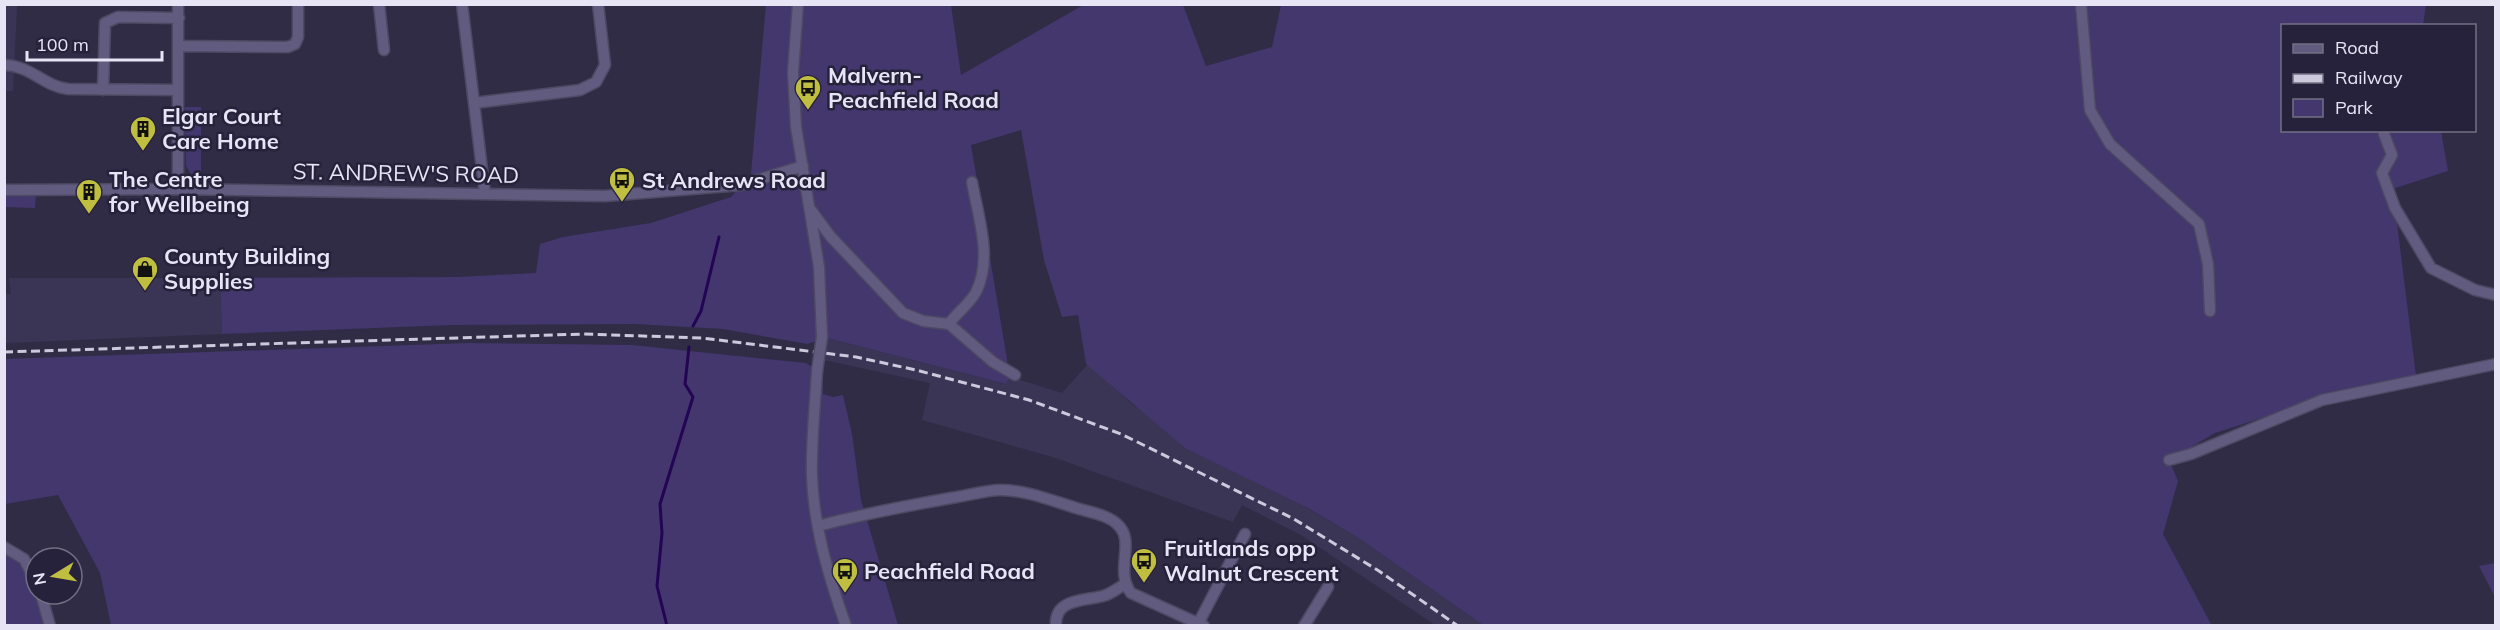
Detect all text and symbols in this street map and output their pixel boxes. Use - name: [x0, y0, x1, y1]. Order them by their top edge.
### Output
- scale bar: [27, 24, 162, 62]
- legend: [2281, 24, 2476, 132]
- text: 100 m: [36, 33, 89, 56]
- text: Road: [2335, 36, 2379, 59]
- place label: Malvern- Peachfield Road: [828, 61, 999, 114]
- text: Railway: [2335, 66, 2403, 89]
- bus stop icon: Malvern- Peachfield Road: [793, 73, 823, 111]
- text: Park: [2335, 96, 2374, 119]
- place label: Elgar Court Care Home: [162, 102, 281, 155]
- building icon: Elgar Court Care Home: [128, 114, 158, 152]
- street label: ST. ANDREW'S ROAD: [293, 157, 519, 189]
- place label: The Centre for Wellbeing: [109, 165, 250, 218]
- bus stop icon: St Andrews Road: [607, 165, 637, 203]
- place label: St Andrews Road: [642, 166, 826, 194]
- building icon: The Centre for Wellbeing: [74, 177, 104, 215]
- place label: County Building Supplies: [164, 242, 330, 295]
- shop icon: County Building Supplies: [130, 254, 160, 292]
- place label: Fruitlands opp Walnut Crescent: [1164, 534, 1339, 587]
- north arrow: [24, 546, 84, 606]
- bus stop icon: Fruitlands opp Walnut Crescent: [1129, 546, 1159, 584]
- bus stop icon: Peachfield Road: [830, 556, 860, 594]
- place label: Peachfield Road: [864, 557, 1035, 585]
- text: N: [28, 571, 50, 587]

